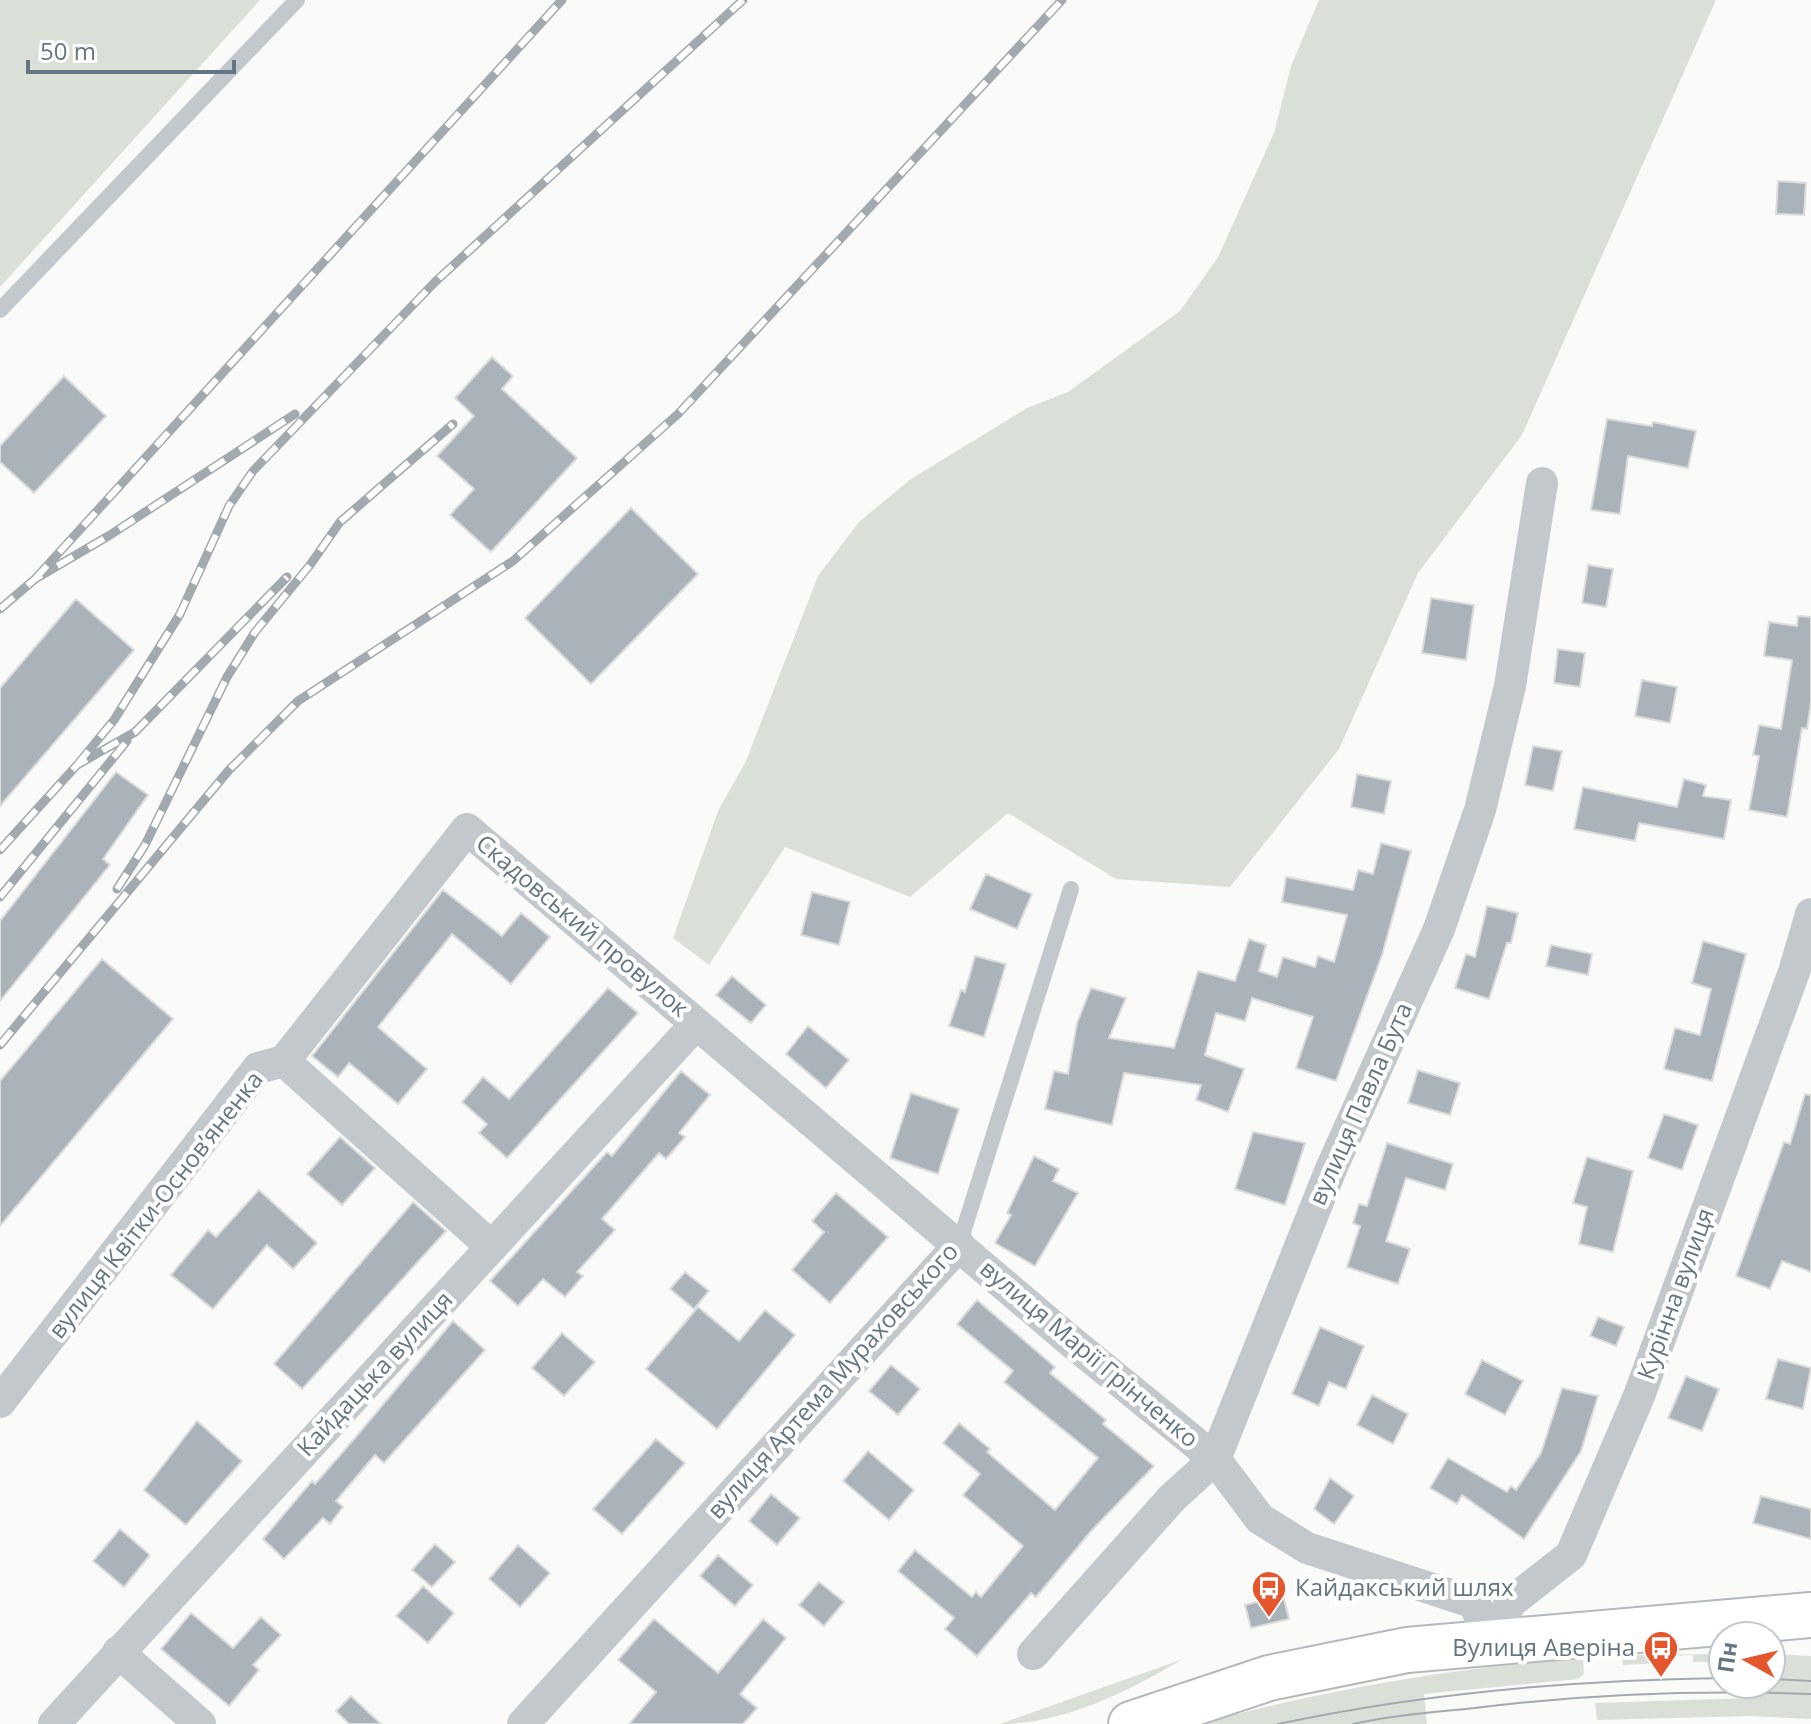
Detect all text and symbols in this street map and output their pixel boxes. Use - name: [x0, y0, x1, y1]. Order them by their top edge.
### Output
- scale bar: [28, 24, 234, 74]
- text: 50 m: [40, 34, 96, 67]
- street label: Скадовський провулок: [470, 826, 697, 1024]
- street label: вулиця Павла Бута: [1300, 997, 1419, 1210]
- street label: вулиця Квітки-Основʼяненка: [40, 1063, 270, 1345]
- street label: Курінна вулиця: [1628, 1203, 1721, 1384]
- street label: вулиця Артема Мураховського: [699, 1235, 965, 1525]
- street label: вулиця Марії Грінченко: [974, 1252, 1206, 1454]
- street label: Кайдацька вулиця: [289, 1283, 459, 1463]
- bus stop icon: Кайдакський шлях: [1250, 1569, 1288, 1619]
- place label: Кайдакський шлях: [1295, 1570, 1514, 1603]
- north arrow: [1707, 1620, 1787, 1700]
- bus stop icon: Вулиця Аверіна: [1642, 1629, 1680, 1679]
- place label: Вулиця Аверіна: [1452, 1630, 1635, 1663]
- text: Пн: [1709, 1640, 1743, 1674]

